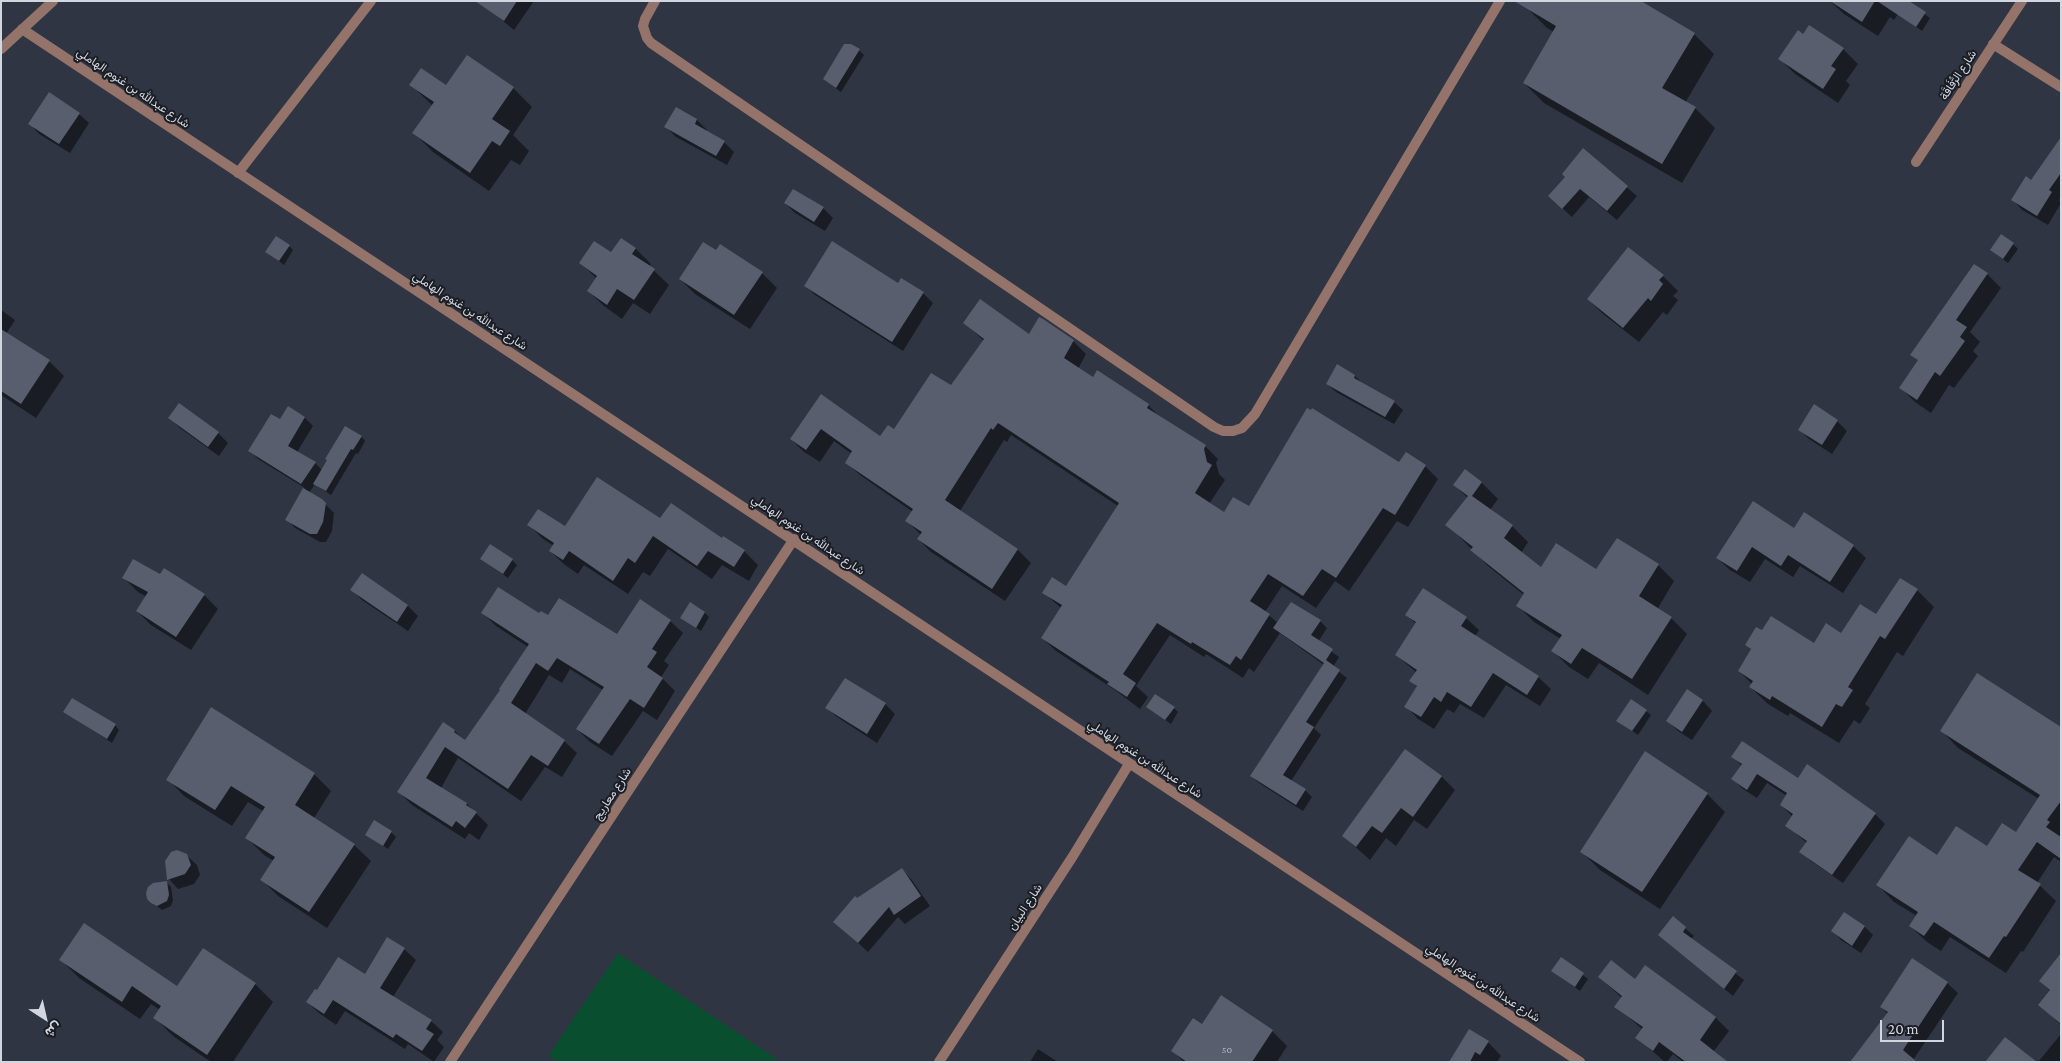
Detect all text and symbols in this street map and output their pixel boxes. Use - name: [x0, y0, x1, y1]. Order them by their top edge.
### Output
- street label: شارع عبدالله بن غنوم الهاملي: [74, 45, 192, 131]
- street label: شارع الرُّفَاقَة: [1937, 47, 1979, 103]
- street label: شارع عبدالله بن غنوم الهاملي: [410, 269, 530, 353]
- street label: شارع عبدالله بن غنوم الهاملي: [749, 492, 867, 578]
- street label: شارع عبدالله بن غنوم الهاملي: [1085, 717, 1205, 801]
- street label: شارع معاريج: [590, 765, 634, 823]
- street label: شارع البيان: [1005, 881, 1045, 933]
- street label: شارع عبدالله بن غنوم الهاملي: [1423, 941, 1543, 1025]
- north arrow: [20, 993, 70, 1043]
- scale bar: [1882, 1010, 1946, 1042]
- text: ش: [42, 1019, 65, 1042]
- text: 20 m: [1888, 1021, 1919, 1037]
- house number: 50: [1222, 1044, 1232, 1056]

